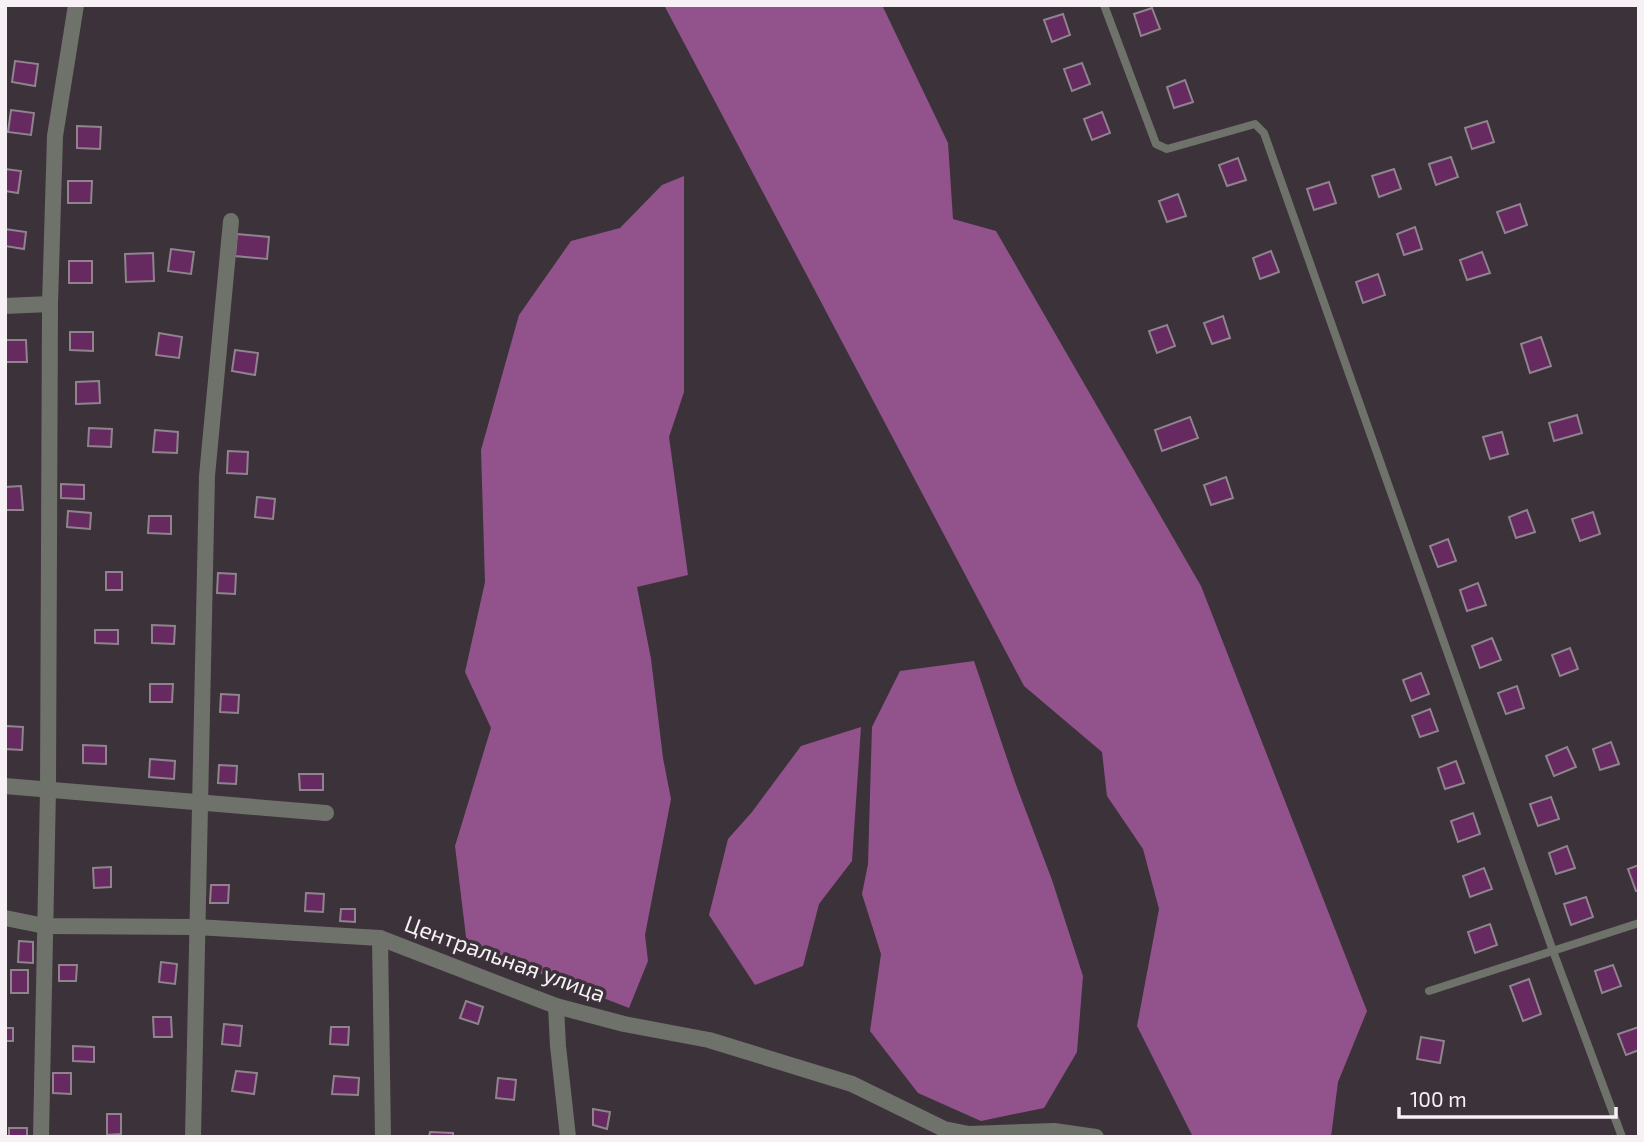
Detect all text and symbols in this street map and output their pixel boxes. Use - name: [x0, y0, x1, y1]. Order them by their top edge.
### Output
- street label: Центральная улица: [401, 909, 610, 1008]
- scale bar: [1399, 1076, 1616, 1120]
- text: 100 m: [1410, 1086, 1467, 1111]

